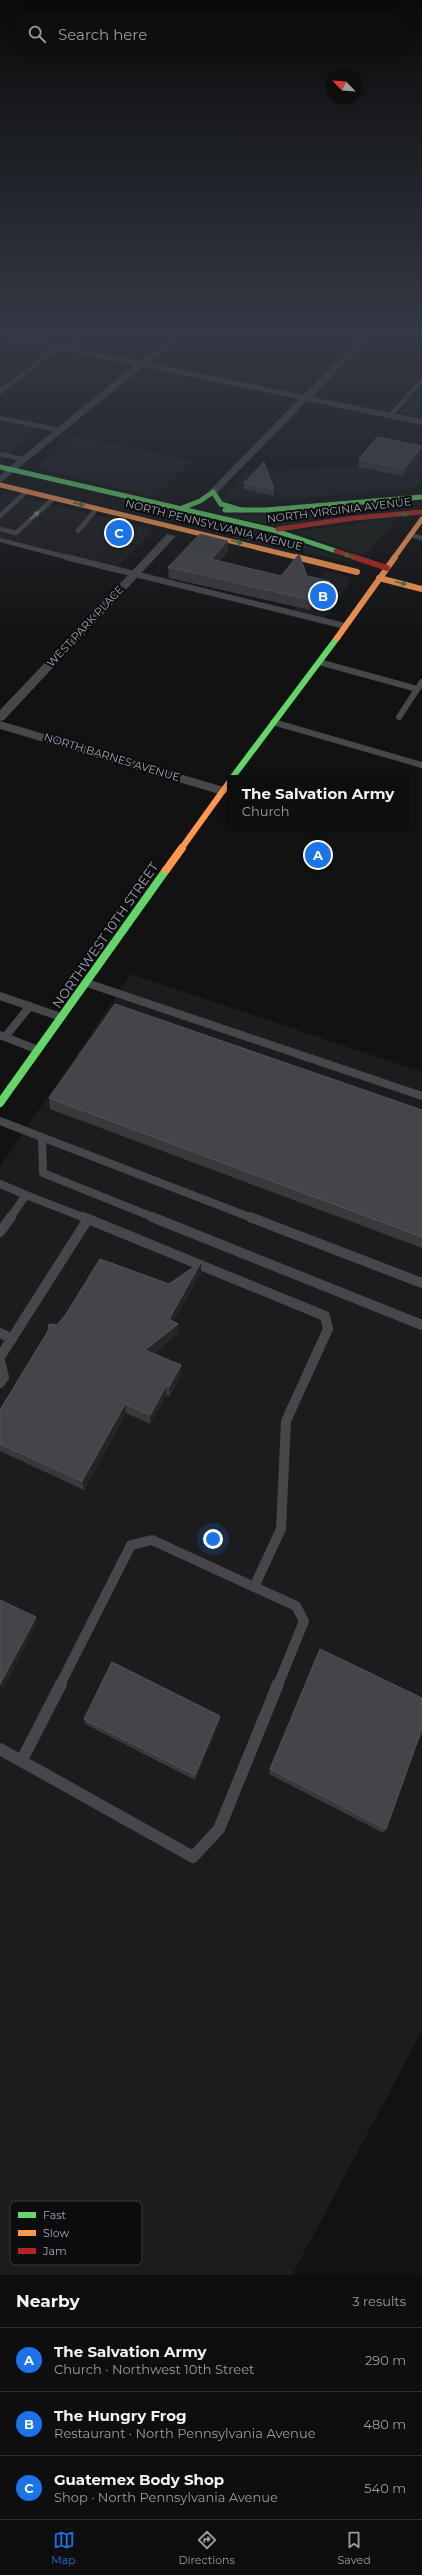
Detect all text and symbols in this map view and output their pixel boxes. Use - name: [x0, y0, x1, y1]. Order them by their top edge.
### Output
- search box: [12, 12, 410, 56]
- icon: search: [26, 23, 48, 45]
- text: Search here: [58, 25, 147, 44]
- north arrow: [326, 68, 362, 104]
- street label: NORTH VIRGINIA AVENUE: [266, 494, 412, 526]
- street label: NORTH PENNSYLVANIA AVENUE: [124, 496, 304, 554]
- one-way arrow: [73, 501, 85, 507]
- one-way arrow: [397, 510, 409, 517]
- one-way arrow: [30, 511, 41, 520]
- pin: C: [106, 518, 132, 548]
- one-way arrow: [231, 540, 244, 546]
- one-way arrow: [343, 553, 355, 559]
- pin: B: [310, 581, 336, 611]
- one-way arrow: [394, 581, 407, 587]
- street label: WEST PARK PLACE: [44, 582, 126, 670]
- street label: NORTH BARNES AVENUE: [42, 730, 182, 784]
- popup: [227, 775, 409, 827]
- text: The Salvation Army: [242, 784, 394, 803]
- text: Church: [242, 803, 290, 819]
- pin: A: [305, 840, 331, 870]
- street label: NORTHWEST 10TH STREET: [48, 859, 162, 1011]
- your location: [203, 1529, 223, 1549]
- legend: [10, 2201, 142, 2265]
- text: Fast: [43, 2208, 67, 2222]
- text: Slow: [43, 2226, 69, 2240]
- text: Jam: [42, 2244, 67, 2258]
- text: Nearby: [16, 2291, 80, 2311]
- text: 3 results: [352, 2293, 406, 2309]
- text: The Salvation Army: [54, 2342, 207, 2361]
- text: A: [24, 2352, 34, 2368]
- text: 290 m: [365, 2352, 406, 2368]
- text: Church · Northwest 10th Street: [54, 2361, 254, 2377]
- text: The Hungry Frog: [54, 2406, 187, 2425]
- text: B: [24, 2416, 34, 2432]
- text: 480 m: [363, 2416, 406, 2432]
- text: Restaurant · North Pennsylvania Avenue: [54, 2425, 316, 2441]
- text: Guatemex Body Shop: [54, 2470, 224, 2489]
- text: C: [24, 2480, 34, 2496]
- text: 540 m: [364, 2480, 406, 2496]
- text: Shop · North Pennsylvania Avenue: [54, 2489, 278, 2505]
- tab: Map: [51, 2529, 76, 2567]
- tab: Directions: [179, 2529, 235, 2567]
- tab: Saved: [338, 2529, 371, 2567]

